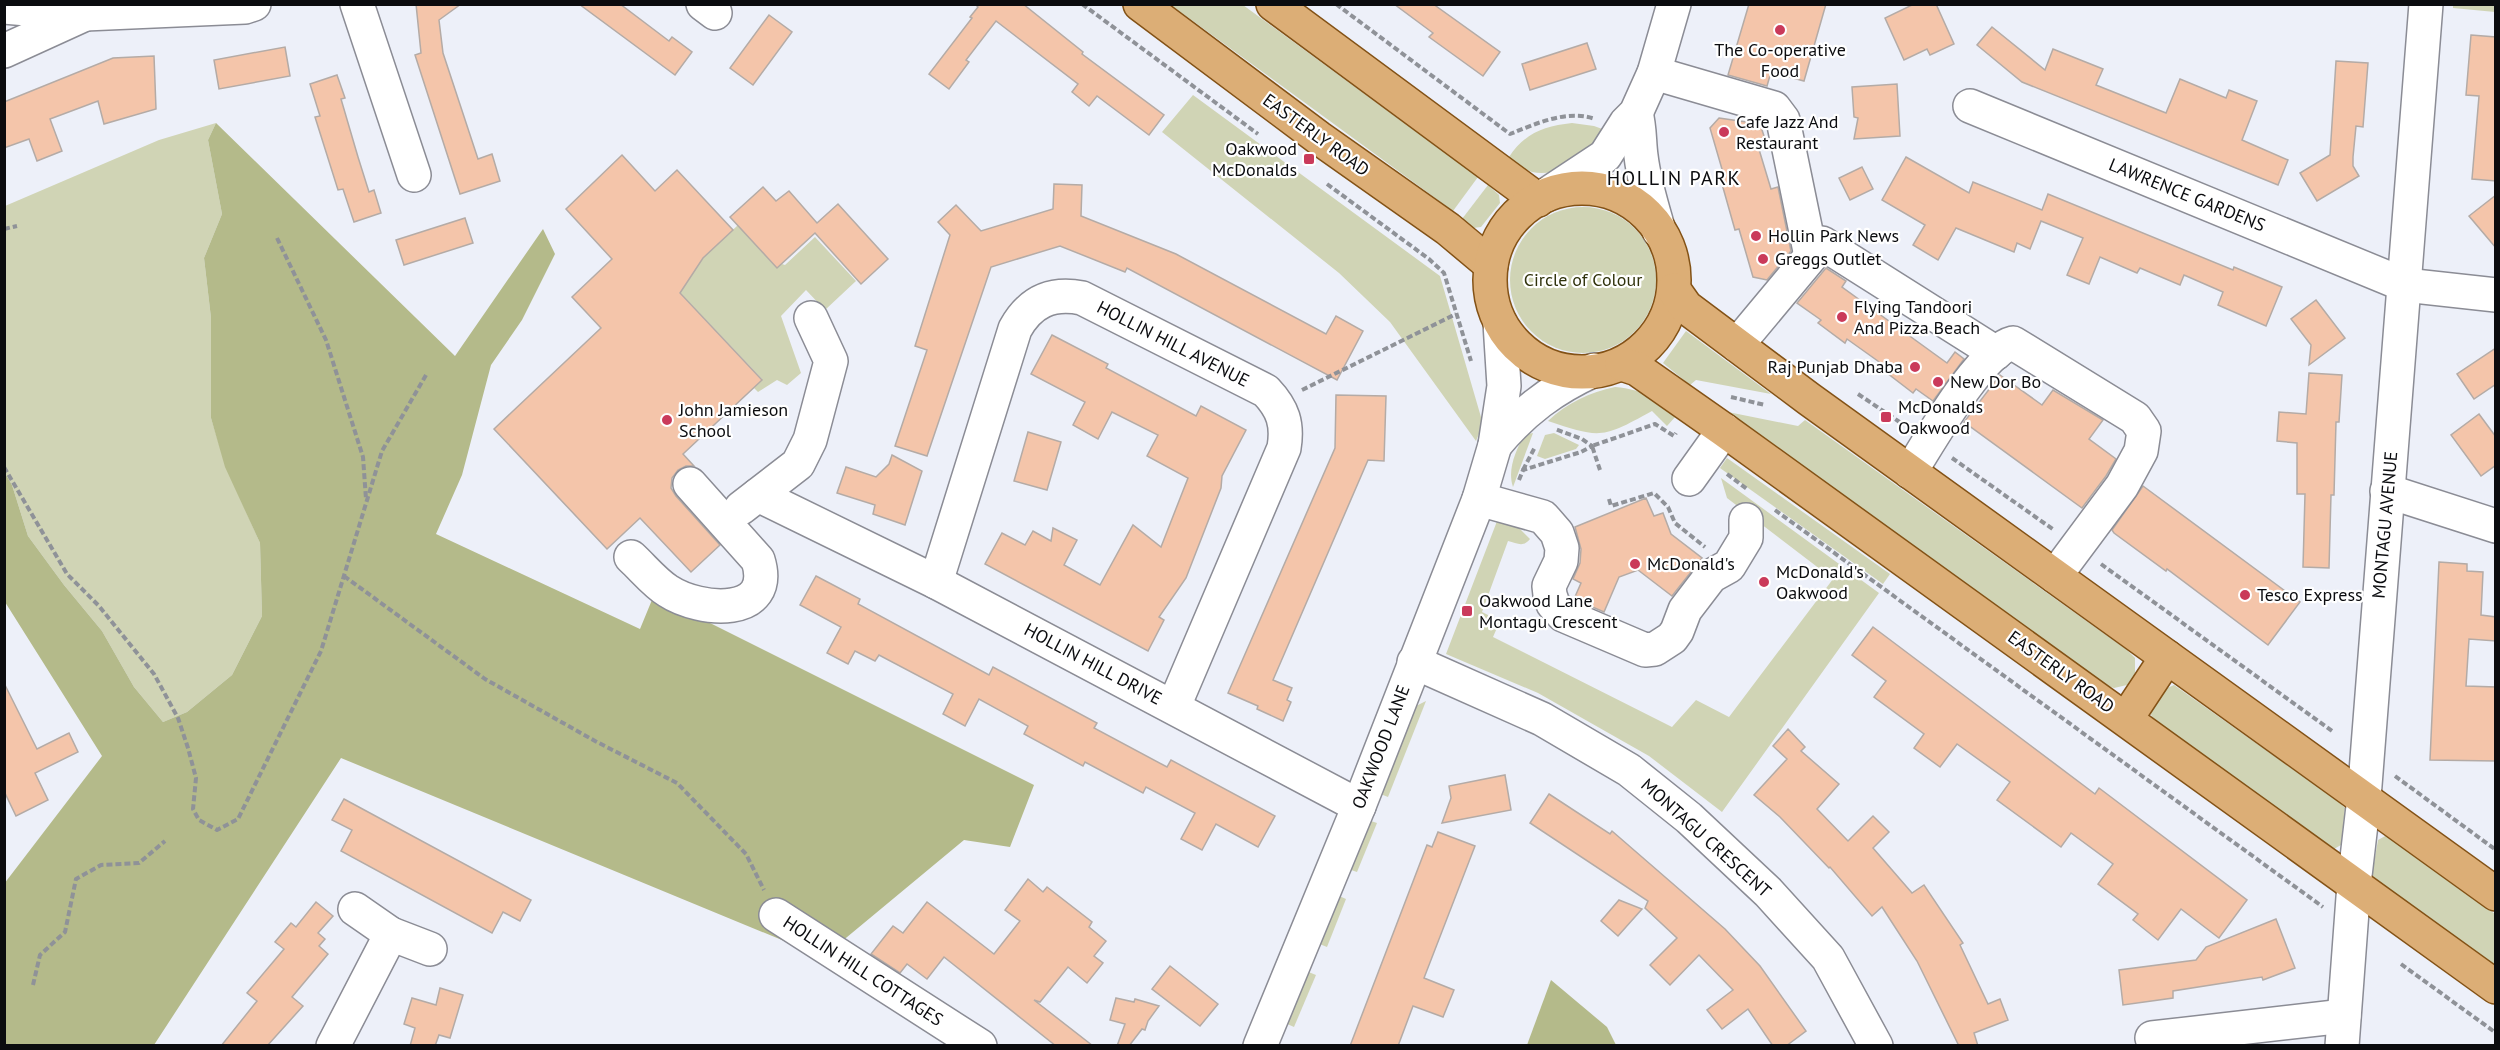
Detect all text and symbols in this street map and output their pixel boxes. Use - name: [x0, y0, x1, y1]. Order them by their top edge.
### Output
- marker: The Co-operative Food: [1773, 23, 1787, 37]
- place label: The Co-operative Food: [1714, 38, 1846, 82]
- street label: EASTERLY ROAD: [1259, 88, 1374, 181]
- place label: Cafe Jazz And Restaurant: [1736, 110, 1838, 154]
- marker: Cafe Jazz And Restaurant: [1717, 125, 1731, 139]
- place label: Oakwood McDonalds: [1212, 137, 1297, 181]
- marker: Oakwood McDonalds: [1302, 152, 1316, 166]
- street label: LAWRENCE GARDENS: [2106, 153, 2269, 236]
- district label: HOLLIN PARK: [1607, 165, 1741, 191]
- place label: Hollin Park News: [1768, 224, 1899, 247]
- marker: Hollin Park News: [1749, 229, 1763, 243]
- place label: Greggs Outlet: [1775, 247, 1881, 270]
- marker: Greggs Outlet: [1756, 252, 1770, 266]
- park label: Circle of Colour: [1524, 268, 1642, 291]
- street label: HOLLIN HILL AVENUE: [1093, 295, 1253, 392]
- place label: Flying Tandoori And Pizza Beach: [1854, 295, 1980, 339]
- marker: Flying Tandoori And Pizza Beach: [1835, 310, 1849, 324]
- place label: Raj Punjab Dhaba: [1767, 355, 1903, 378]
- marker: Raj Punjab Dhaba: [1908, 360, 1922, 374]
- place label: New Dor Bo: [1950, 370, 2041, 393]
- marker: New Dor Bo: [1931, 375, 1945, 389]
- place label: McDonalds Oakwood: [1898, 395, 1983, 439]
- place label: John Jamieson School: [678, 398, 788, 442]
- marker: McDonalds Oakwood: [1879, 410, 1893, 424]
- marker: John Jamieson School: [660, 413, 674, 427]
- street label: MONTAGU AVENUE: [2367, 450, 2402, 599]
- place label: McDonald's: [1647, 552, 1735, 575]
- marker: McDonald's: [1628, 557, 1642, 571]
- place label: McDonald's Oakwood: [1776, 560, 1864, 604]
- marker: McDonald's Oakwood: [1757, 575, 1771, 589]
- place label: Tesco Express: [2257, 583, 2363, 606]
- marker: Tesco Express: [2238, 588, 2252, 602]
- place label: Oakwood Lane Montagu Crescent: [1479, 589, 1618, 633]
- marker: Oakwood Lane Montagu Crescent: [1460, 604, 1474, 618]
- street label: HOLLIN HILL DRIVE: [1020, 618, 1166, 710]
- street label: EASTERLY ROAD: [2004, 625, 2119, 718]
- street label: OAKWOOD LANE: [1346, 682, 1415, 812]
- street label: MONTAGU CRESCENT: [1636, 773, 1776, 902]
- street label: HOLLIN HILL COTTAGES: [779, 910, 947, 1031]

